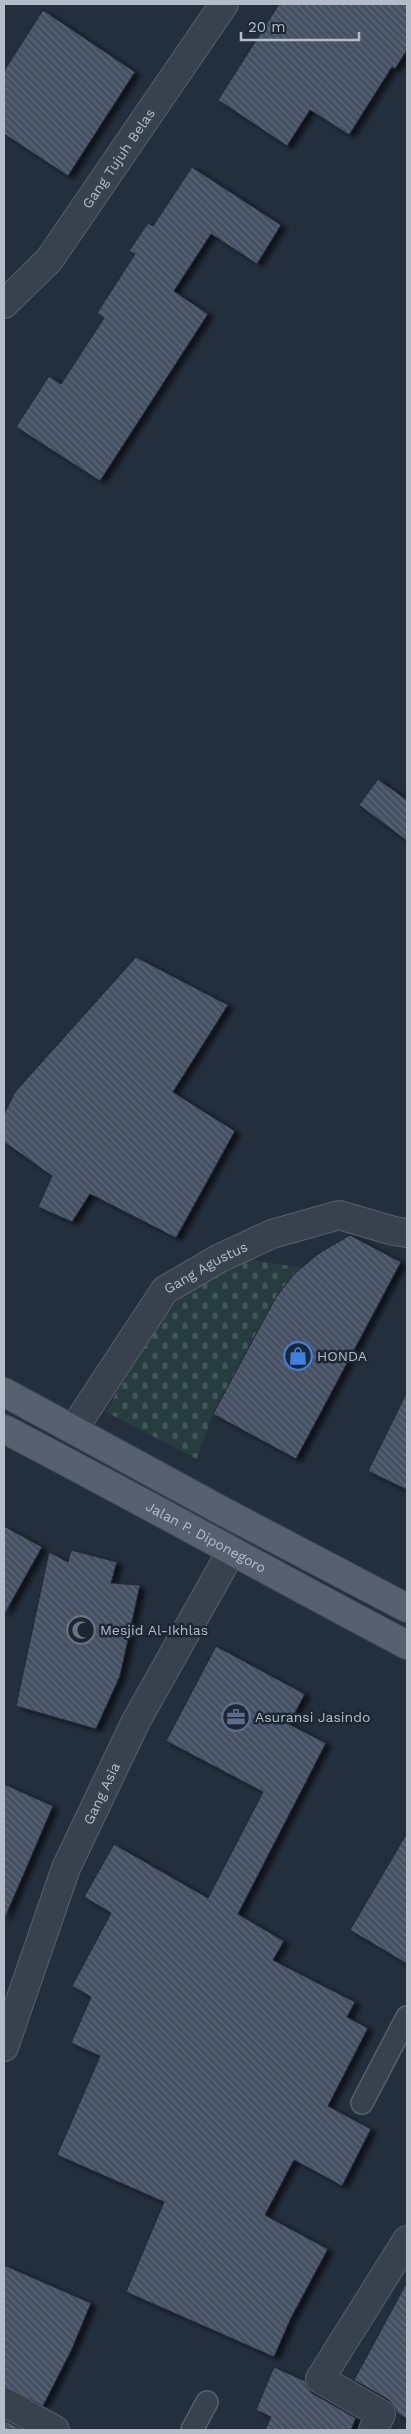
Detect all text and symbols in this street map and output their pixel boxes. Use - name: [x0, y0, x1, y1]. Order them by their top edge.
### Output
- scale bar: [241, 10, 358, 42]
- text: 20 m: [248, 18, 286, 36]
- street label: Gang Tujuh Belas: [79, 105, 158, 211]
- street label: Gang Agustus: [161, 1238, 250, 1297]
- shop icon: HONDA: [283, 1341, 313, 1371]
- place label: HONDA: [317, 1348, 367, 1364]
- street label: Jalan P. Diponegoro: [143, 1498, 269, 1576]
- mosque icon: Mesjid Al-Ikhlas: [66, 1615, 96, 1645]
- place label: Mesjid Al-Ikhlas: [100, 1622, 208, 1638]
- office icon: Asuransi Jasindo: [221, 1702, 251, 1732]
- place label: Asuransi Jasindo: [255, 1709, 370, 1725]
- street label: Gang Asia: [80, 1760, 123, 1827]

